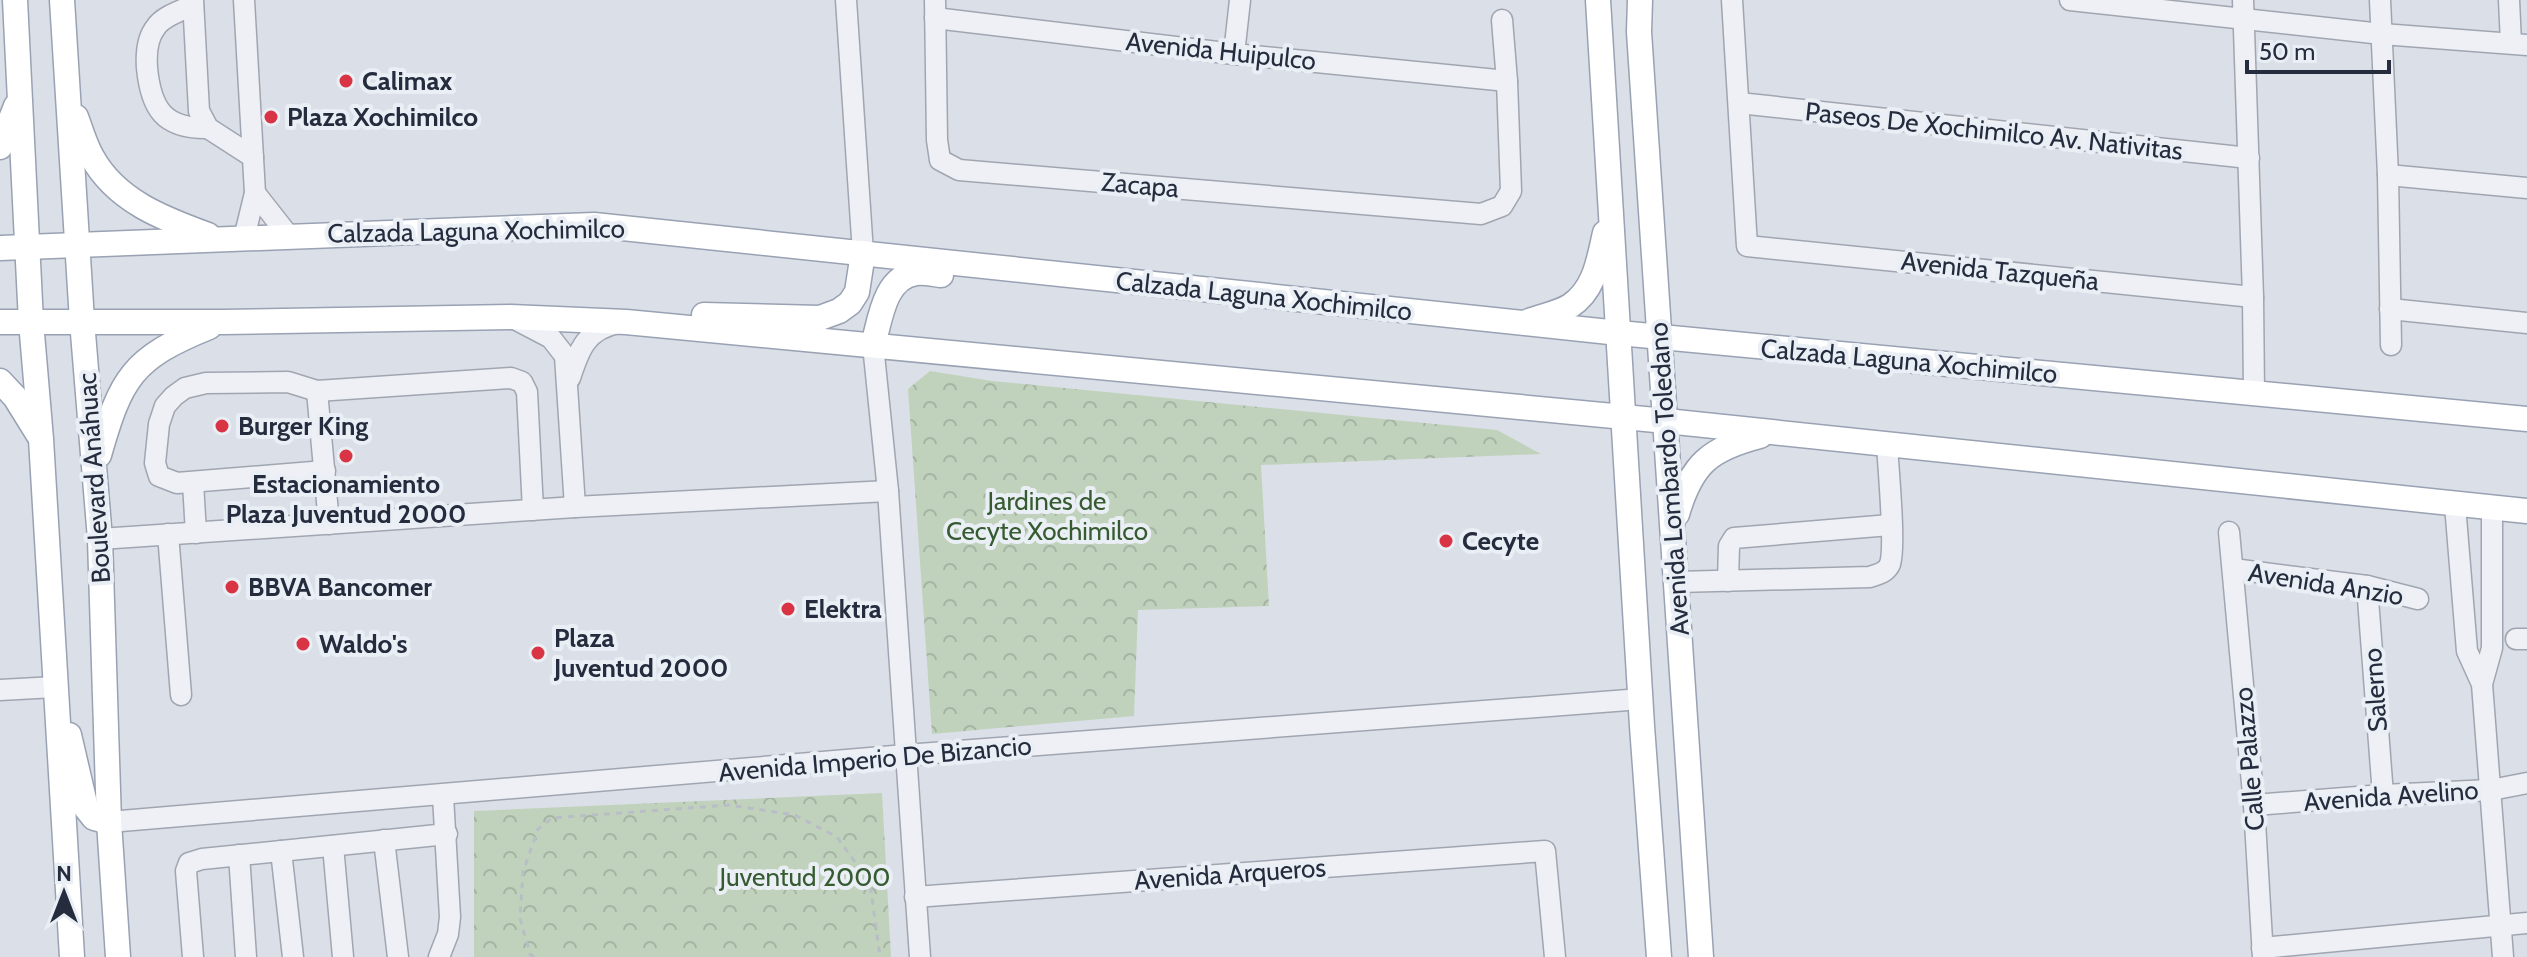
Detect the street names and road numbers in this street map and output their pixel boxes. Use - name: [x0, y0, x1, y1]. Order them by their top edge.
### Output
- street label: Avenida Huipulco: [1124, 25, 1318, 77]
- street label: Paseos De Xochimilco Av. Nativitas: [1804, 95, 2185, 167]
- street label: Zacapa: [1100, 166, 1181, 204]
- street label: Calzada Laguna Xochimilco: [327, 212, 625, 250]
- street label: Avenida Tazqueña: [1899, 245, 2101, 297]
- street label: Calzada Laguna Xochimilco: [1114, 265, 1414, 327]
- street label: Avenida Lombardo Toledano: [1642, 321, 1696, 637]
- street label: Calzada Laguna Xochimilco: [1759, 332, 2059, 390]
- street label: Boulevard Anáhuac: [71, 371, 117, 584]
- street label: Avenida Anzio: [2246, 556, 2406, 612]
- street label: Salerno: [2356, 647, 2394, 733]
- street label: Calle Palazzo: [2227, 686, 2271, 832]
- street label: Avenida Imperio De Bizancio: [717, 729, 1033, 789]
- street label: Avenida Avelino: [2302, 774, 2480, 818]
- street label: Avenida Arqueros: [1133, 851, 1327, 897]

